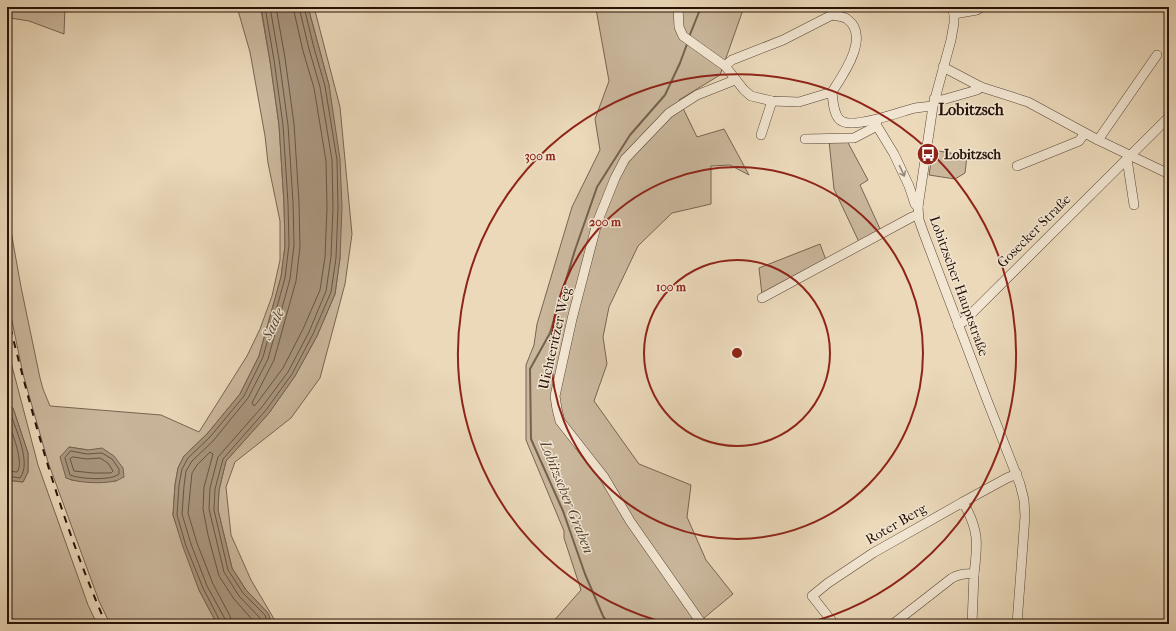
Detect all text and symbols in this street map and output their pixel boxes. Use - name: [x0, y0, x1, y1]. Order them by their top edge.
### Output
- district label: Lobitzsch: [938, 100, 1005, 119]
- bus stop icon: Lobitzsch: [915, 141, 941, 167]
- place label: Lobitzsch: [944, 146, 1002, 163]
- text: 300 m: [525, 149, 556, 164]
- one-way arrow: [899, 165, 906, 177]
- street label: Gosecker Straße: [994, 191, 1074, 271]
- street label: Lobitzscher Hauptstraße: [926, 213, 992, 359]
- text: 200 m: [589, 215, 622, 229]
- text: 100 m: [656, 280, 687, 294]
- street label: Uichteritzer Weg: [535, 284, 575, 391]
- water label: Saale: [257, 304, 289, 344]
- centre of rings: [730, 346, 744, 360]
- water label: Lobitzscher Graben: [536, 437, 598, 556]
- street label: Roter Berg: [863, 500, 930, 548]

